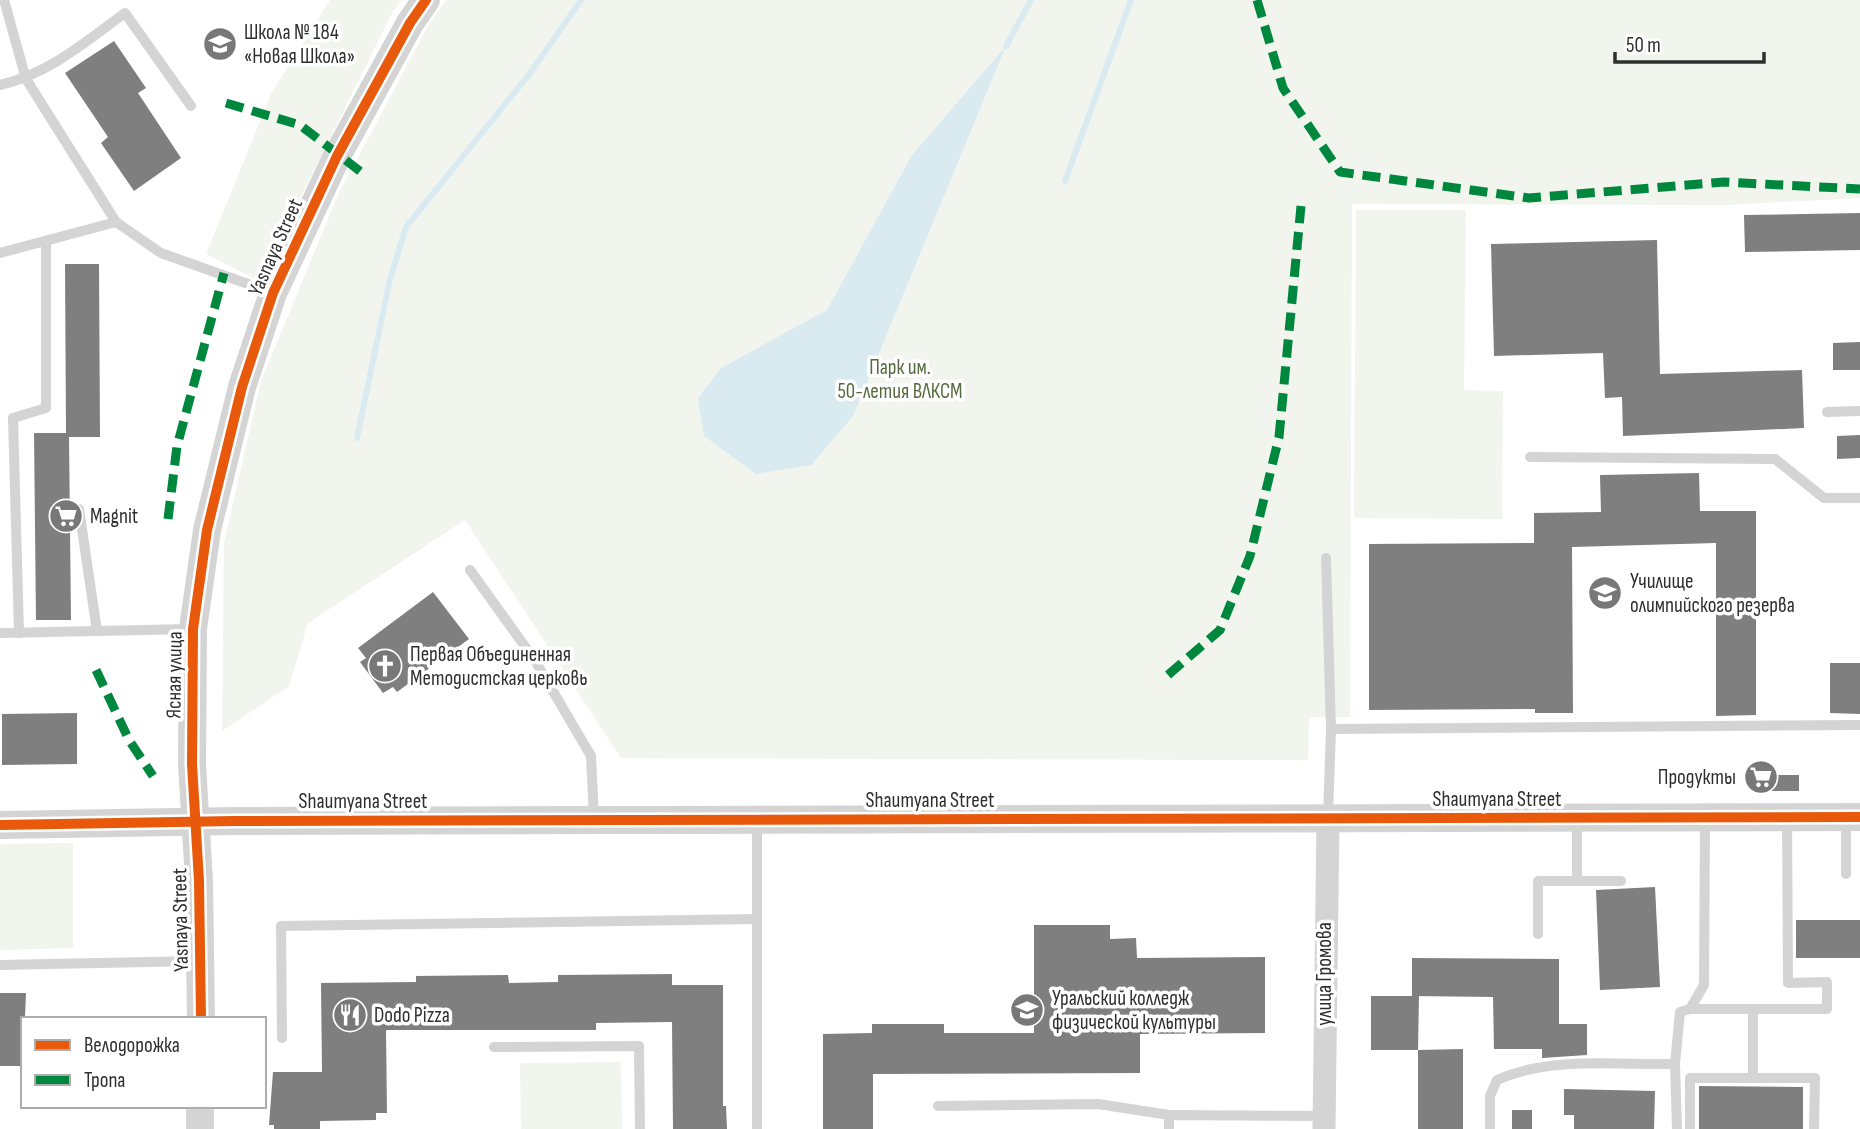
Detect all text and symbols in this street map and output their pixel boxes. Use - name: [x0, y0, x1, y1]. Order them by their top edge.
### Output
- place label: Школа № 184 «Новая Школа»: [244, 20, 355, 69]
- scale bar: [1615, 21, 1764, 65]
- school or university icon: Школа № 184 «Новая Школа»: [201, 25, 239, 63]
- text: 50 m: [1626, 33, 1661, 58]
- street label: Yasnaya Street: [243, 195, 308, 300]
- park label: Парк им. 50-летия ВЛКСМ: [837, 355, 963, 404]
- supermarket icon: Magnit: [47, 497, 85, 535]
- place label: Magnit: [90, 504, 138, 529]
- place label: Училище олимпийского резерва: [1630, 569, 1795, 618]
- school or university icon: Училище олимпийского резерва: [1586, 574, 1624, 612]
- street label: Ясная улица: [161, 631, 188, 719]
- place label: Первая Объединенная Методистская церковь: [410, 642, 588, 691]
- church icon: Первая Объединенная Методистская церковь: [366, 647, 404, 685]
- supermarket icon: Продукты: [1742, 758, 1780, 796]
- place label: Продукты: [1658, 765, 1736, 790]
- street label: Shaumyana Street: [1433, 787, 1561, 812]
- street label: Shaumyana Street: [866, 788, 994, 813]
- street label: Shaumyana Street: [299, 789, 427, 814]
- street label: Yasnaya Street: [167, 868, 194, 972]
- street label: улица Громова: [1312, 922, 1337, 1026]
- place label: Уральский колледж физической культуры: [1052, 986, 1216, 1035]
- school or university icon: Уральский колледж физической культуры: [1008, 991, 1046, 1029]
- restaurant icon: Dodo Pizza: [331, 996, 369, 1034]
- place label: Dodo Pizza: [374, 1003, 450, 1028]
- legend: [21, 1017, 266, 1108]
- text: Велодорожка: [84, 1033, 180, 1058]
- text: Тропа: [84, 1068, 125, 1093]

